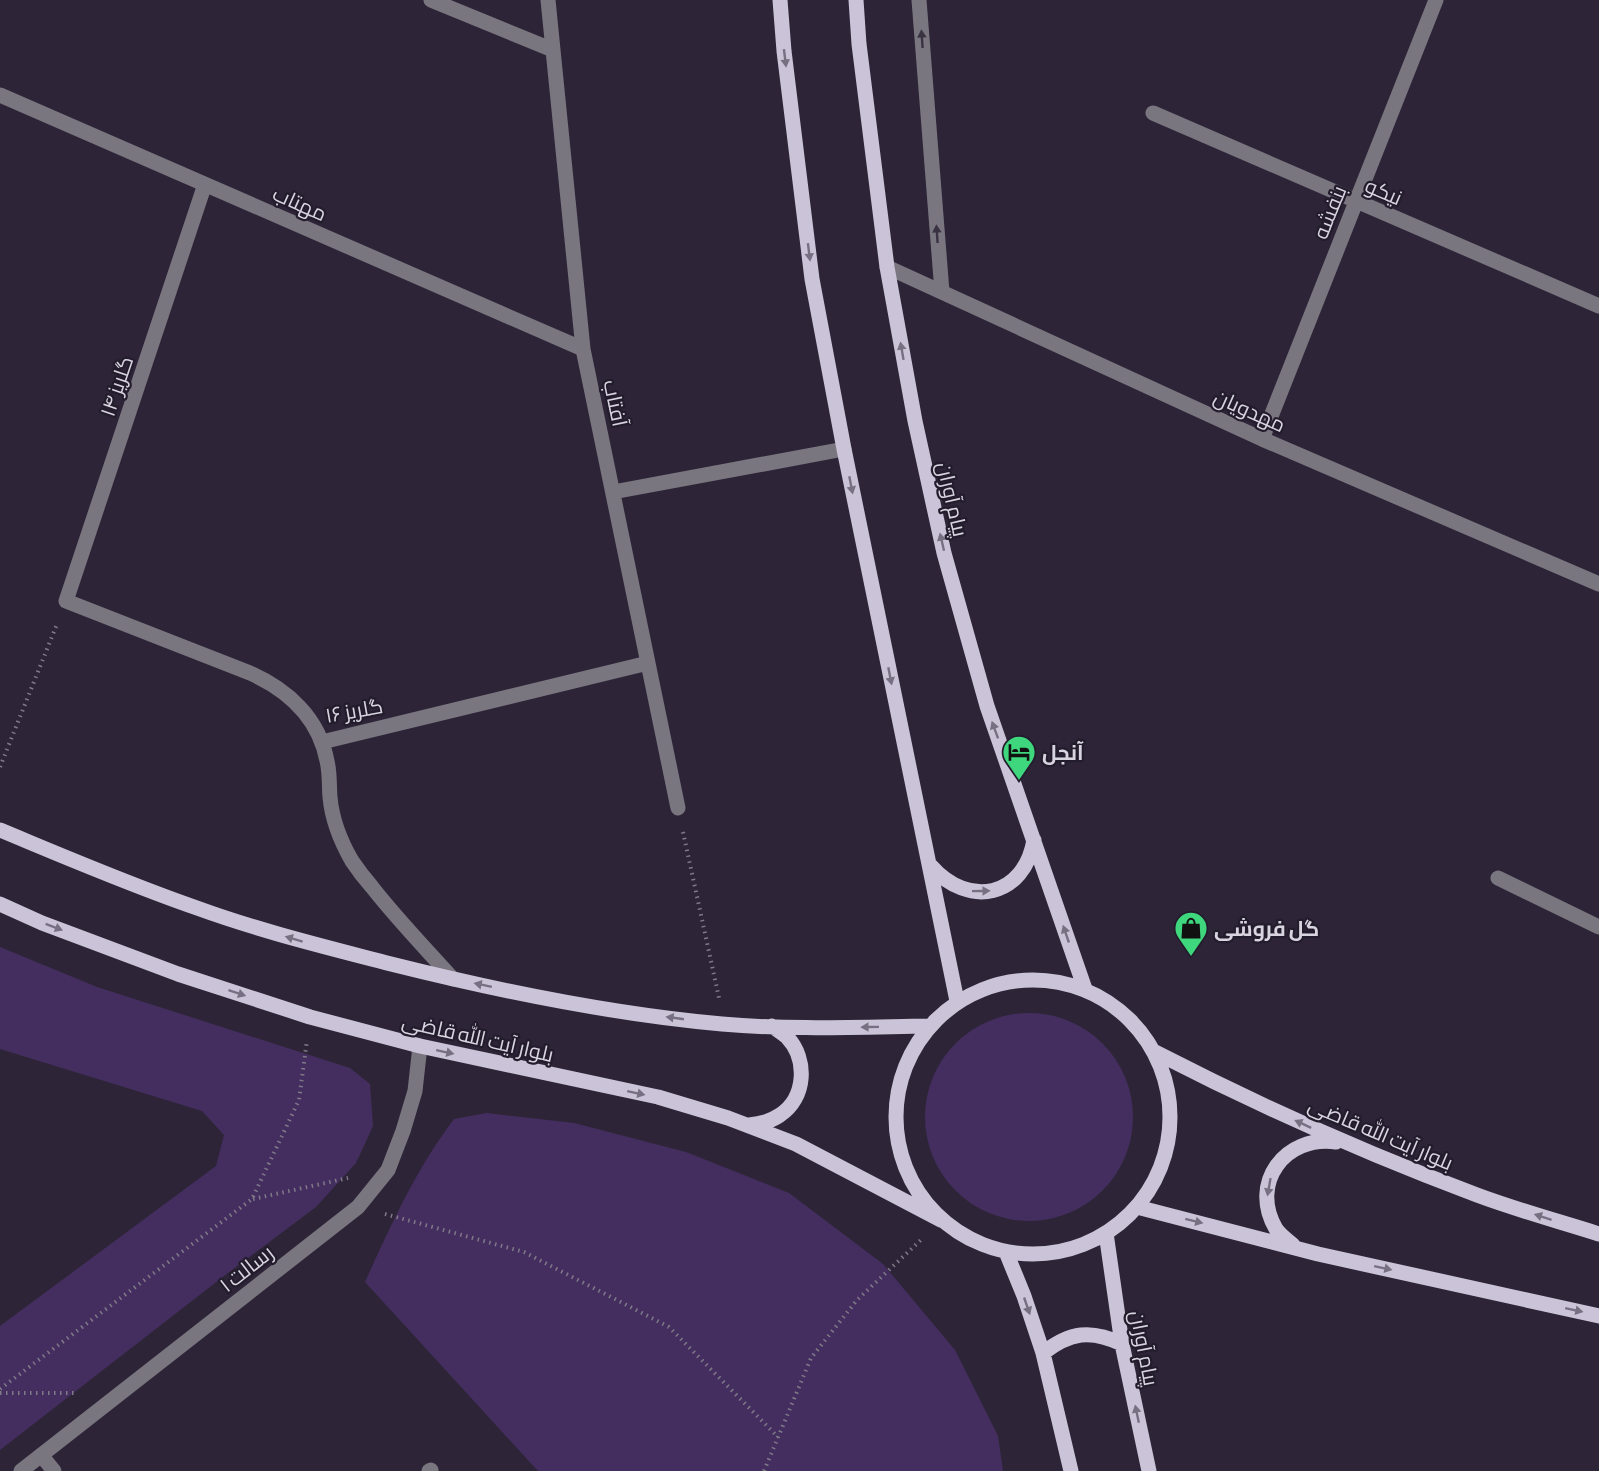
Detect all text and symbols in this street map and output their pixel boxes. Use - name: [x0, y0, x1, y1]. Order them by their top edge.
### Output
- one-way arrow: [917, 30, 927, 49]
- one-way arrow: [780, 49, 790, 68]
- street label: نیکو: [1362, 173, 1406, 210]
- street label: مهتاب: [269, 181, 331, 227]
- street label: بنفشه: [1307, 182, 1351, 242]
- one-way arrow: [932, 224, 942, 243]
- one-way arrow: [804, 242, 813, 261]
- one-way arrow: [897, 342, 906, 361]
- street label: گلریز ۱۴: [95, 353, 138, 420]
- street label: آفتاب: [599, 377, 633, 429]
- street label: مهدویان: [1210, 384, 1290, 438]
- street label: پیام آوران: [930, 459, 973, 540]
- one-way arrow: [847, 476, 856, 495]
- one-way arrow: [936, 533, 946, 552]
- one-way arrow: [886, 667, 895, 686]
- street label: گلریز ۱۶: [323, 693, 385, 728]
- one-way arrow: [990, 721, 1000, 739]
- hotel icon: آنجل: [1001, 734, 1037, 781]
- place label: آنجل: [1042, 740, 1084, 765]
- one-way arrow: [971, 886, 990, 896]
- shop icon: گل فروشی: [1173, 910, 1209, 957]
- place label: گل فروشی: [1214, 916, 1319, 942]
- one-way arrow: [45, 923, 63, 933]
- one-way arrow: [1061, 925, 1071, 943]
- one-way arrow: [285, 933, 303, 943]
- one-way arrow: [474, 980, 492, 990]
- one-way arrow: [228, 989, 246, 998]
- street label: بلوار آیت ‌الله قاضی: [399, 1007, 556, 1068]
- one-way arrow: [666, 1014, 685, 1023]
- one-way arrow: [860, 1022, 879, 1032]
- one-way arrow: [436, 1048, 455, 1057]
- one-way arrow: [627, 1088, 645, 1098]
- street label: بلوار آیت ‌الله قاضی: [1304, 1091, 1457, 1176]
- one-way arrow: [1293, 1119, 1311, 1129]
- one-way arrow: [1264, 1178, 1273, 1197]
- one-way arrow: [1534, 1211, 1552, 1221]
- one-way arrow: [1185, 1217, 1203, 1227]
- street label: رسالت ۱: [214, 1240, 278, 1297]
- one-way arrow: [1374, 1264, 1393, 1273]
- one-way arrow: [1023, 1297, 1033, 1315]
- one-way arrow: [1564, 1306, 1583, 1315]
- street label: پیام آوران: [1123, 1308, 1164, 1389]
- one-way arrow: [1132, 1404, 1141, 1423]

